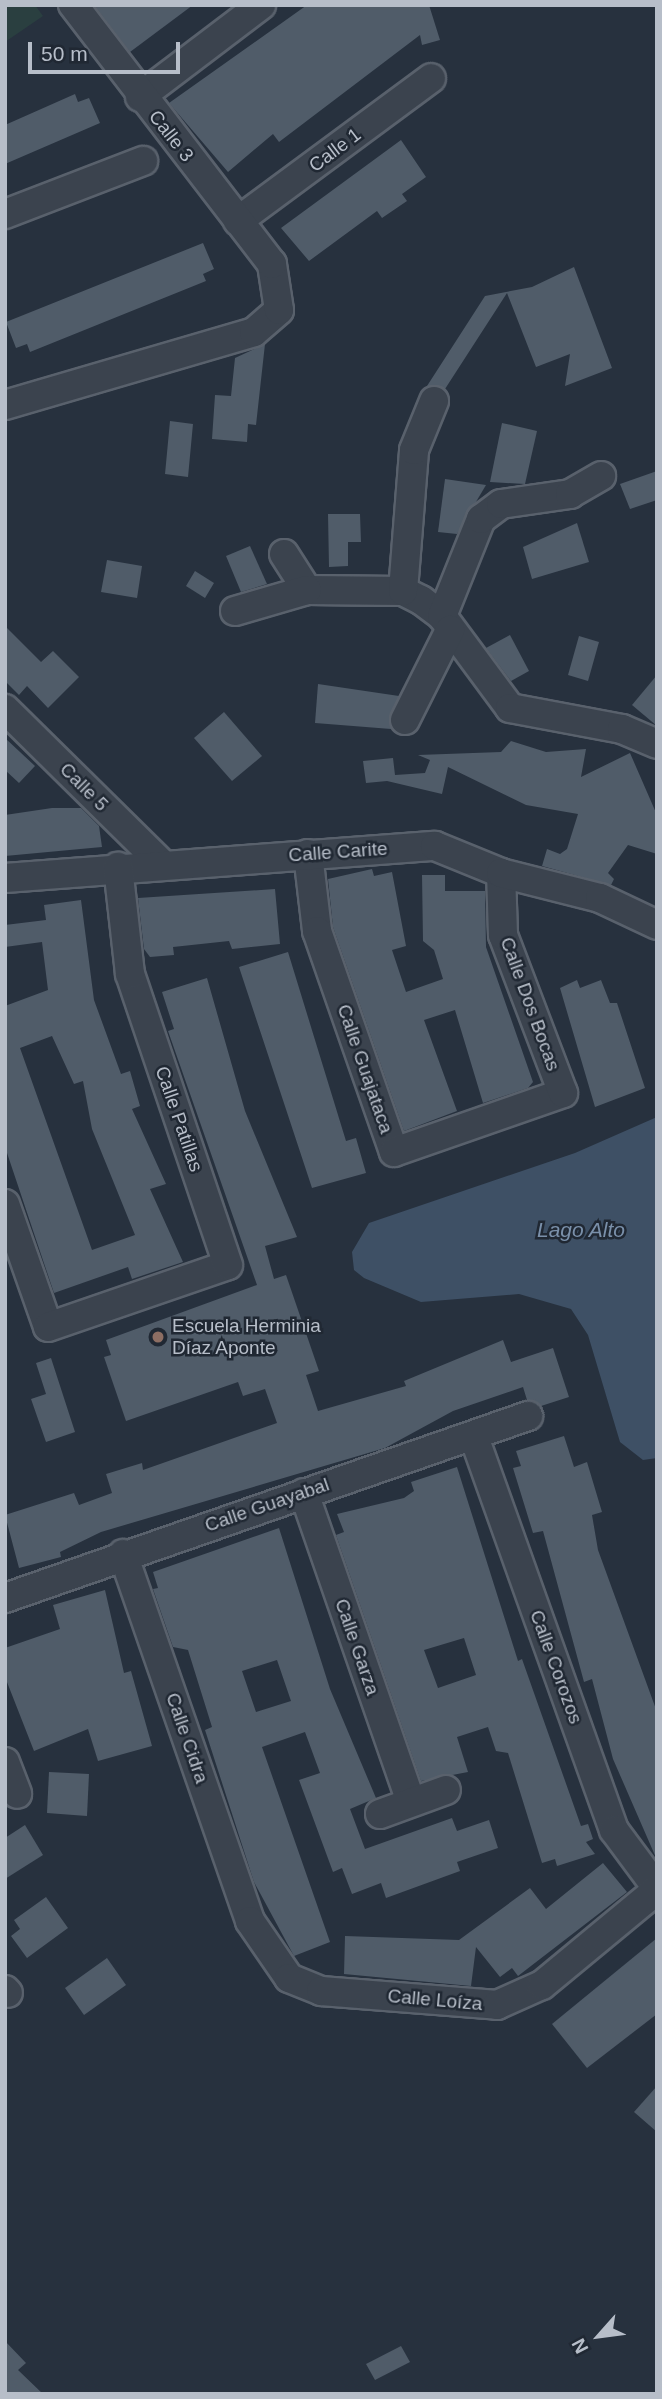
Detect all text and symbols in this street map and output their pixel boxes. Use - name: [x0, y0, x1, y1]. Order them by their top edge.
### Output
- scale bar: [32, 28, 184, 72]
- text: 50 m: [41, 42, 88, 65]
- street label: Calle 3: [144, 106, 198, 166]
- street label: Calle 1: [305, 123, 365, 177]
- street label: Calle 5: [55, 758, 113, 816]
- street label: Calle Carite: [288, 837, 388, 867]
- street label: Calle Dos Bocas: [495, 934, 565, 1074]
- street label: Calle Guajataca: [332, 1001, 398, 1137]
- street label: Calle Patillas: [150, 1063, 208, 1175]
- water label: Lago Alto: [537, 1217, 625, 1243]
- place label: Escuela Herminia Díaz Aponte: [172, 1315, 321, 1359]
- marker: Escuela Herminia Díaz Aponte: [150, 1329, 166, 1345]
- street label: Calle Guayabal: [202, 1473, 332, 1537]
- street label: Calle Garza: [330, 1596, 384, 1698]
- street label: Calle Corozos: [525, 1607, 587, 1727]
- street label: Calle Cidra: [161, 1690, 213, 1786]
- street label: Calle Loíza: [387, 1985, 483, 2015]
- north arrow: [564, 2301, 634, 2371]
- text: N: [568, 2335, 593, 2357]

